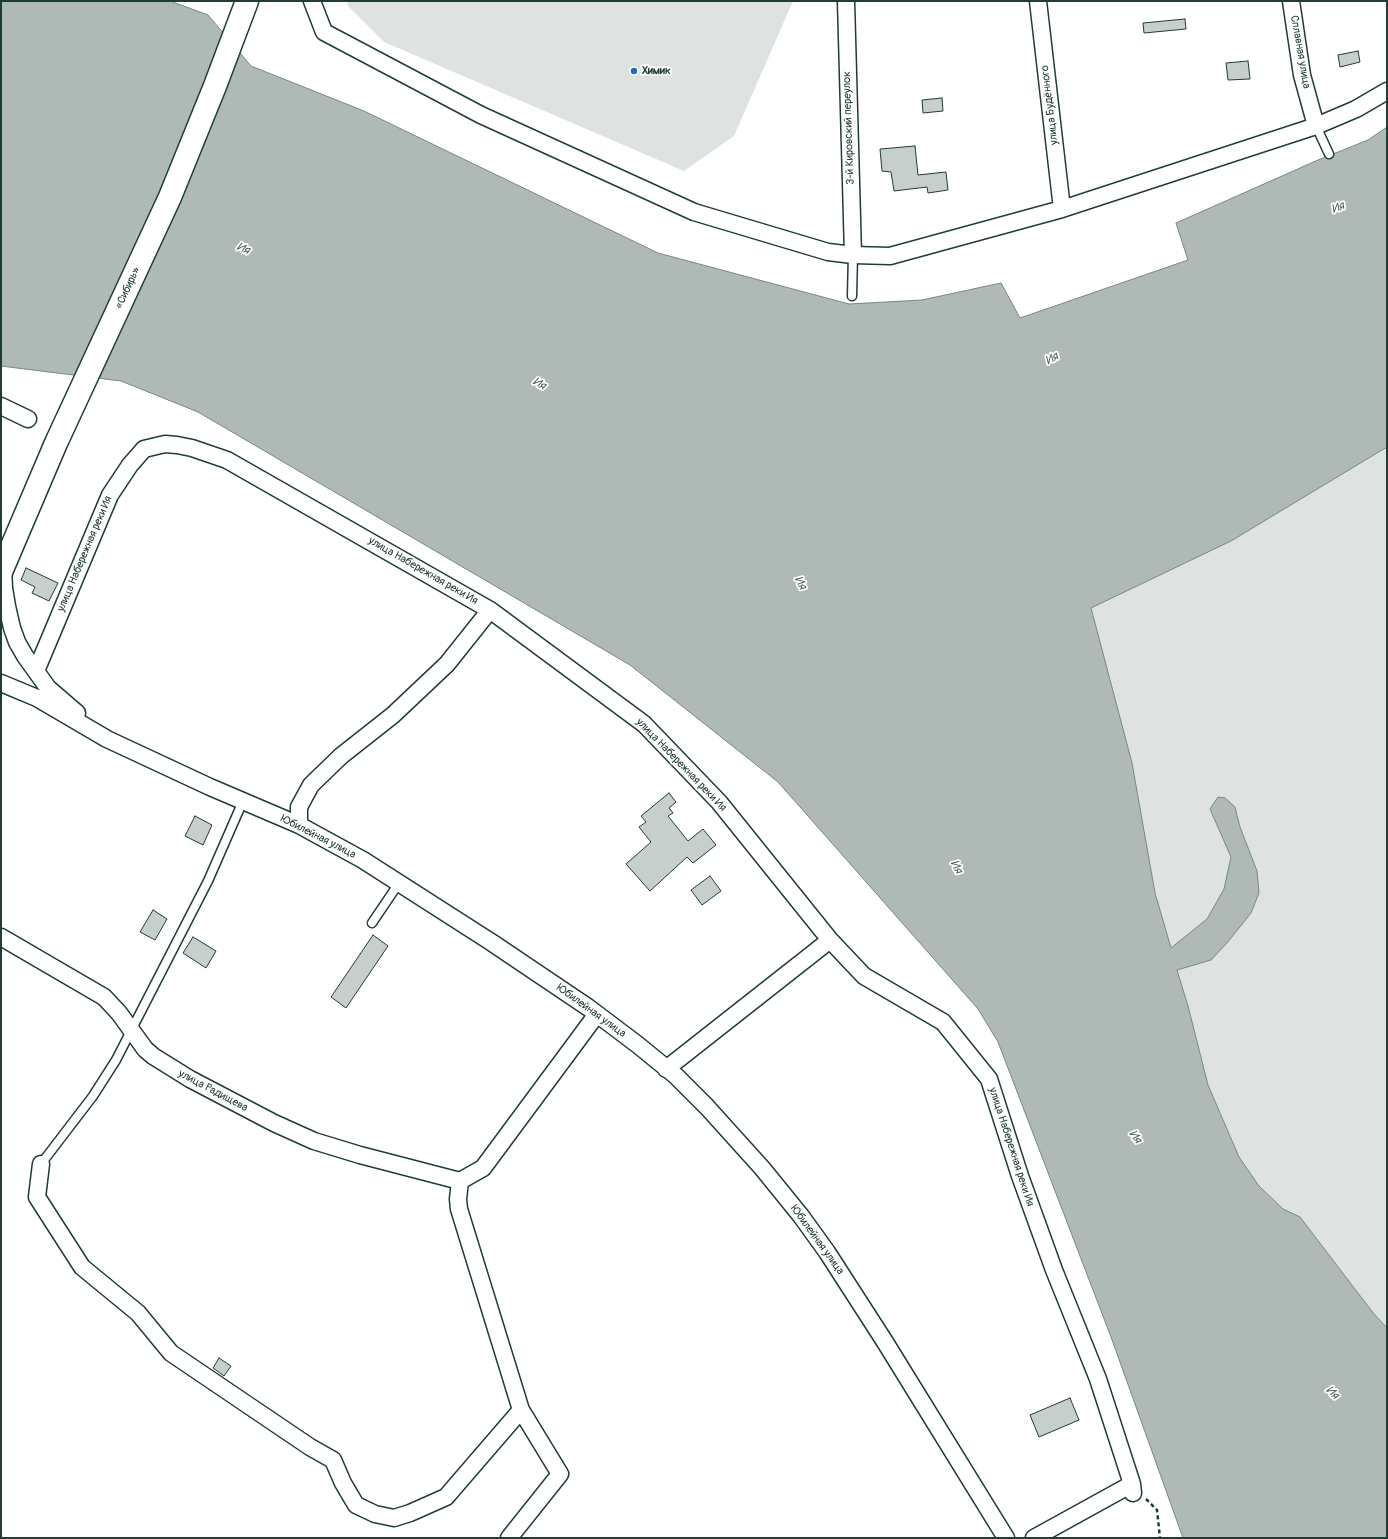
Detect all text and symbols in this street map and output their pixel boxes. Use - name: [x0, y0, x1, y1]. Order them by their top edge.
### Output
- street label: Сплавная улица: [1287, 14, 1313, 90]
- place label: Химик: [642, 64, 671, 78]
- street label: улица Будённого: [1039, 64, 1061, 146]
- marker: Химик: [629, 66, 639, 76]
- street label: 3-й Кировский переулок: [840, 71, 858, 185]
- water label: Ия: [1329, 199, 1347, 217]
- water label: Ия: [234, 240, 252, 258]
- street label: «Сибирь»: [113, 265, 143, 311]
- water label: Ия: [1043, 350, 1061, 368]
- water label: Ия: [530, 375, 548, 393]
- street label: улица Набережная реки Ия: [55, 494, 115, 614]
- street label: улица Набережная реки Ия: [366, 534, 480, 608]
- water label: Ия: [791, 574, 809, 592]
- street label: улица Набережная реки Ия: [633, 716, 729, 814]
- street label: Юбилейная улица: [278, 812, 358, 862]
- water label: Ия: [947, 858, 965, 876]
- street label: Юбилейная улица: [554, 981, 628, 1041]
- street label: улица Радищева: [176, 1067, 250, 1115]
- street label: улица Набережная реки Ия: [985, 1086, 1037, 1208]
- water label: Ия: [1125, 1128, 1145, 1146]
- street label: Юбилейная улица: [787, 1203, 847, 1277]
- water label: Ия: [1322, 1383, 1342, 1403]

